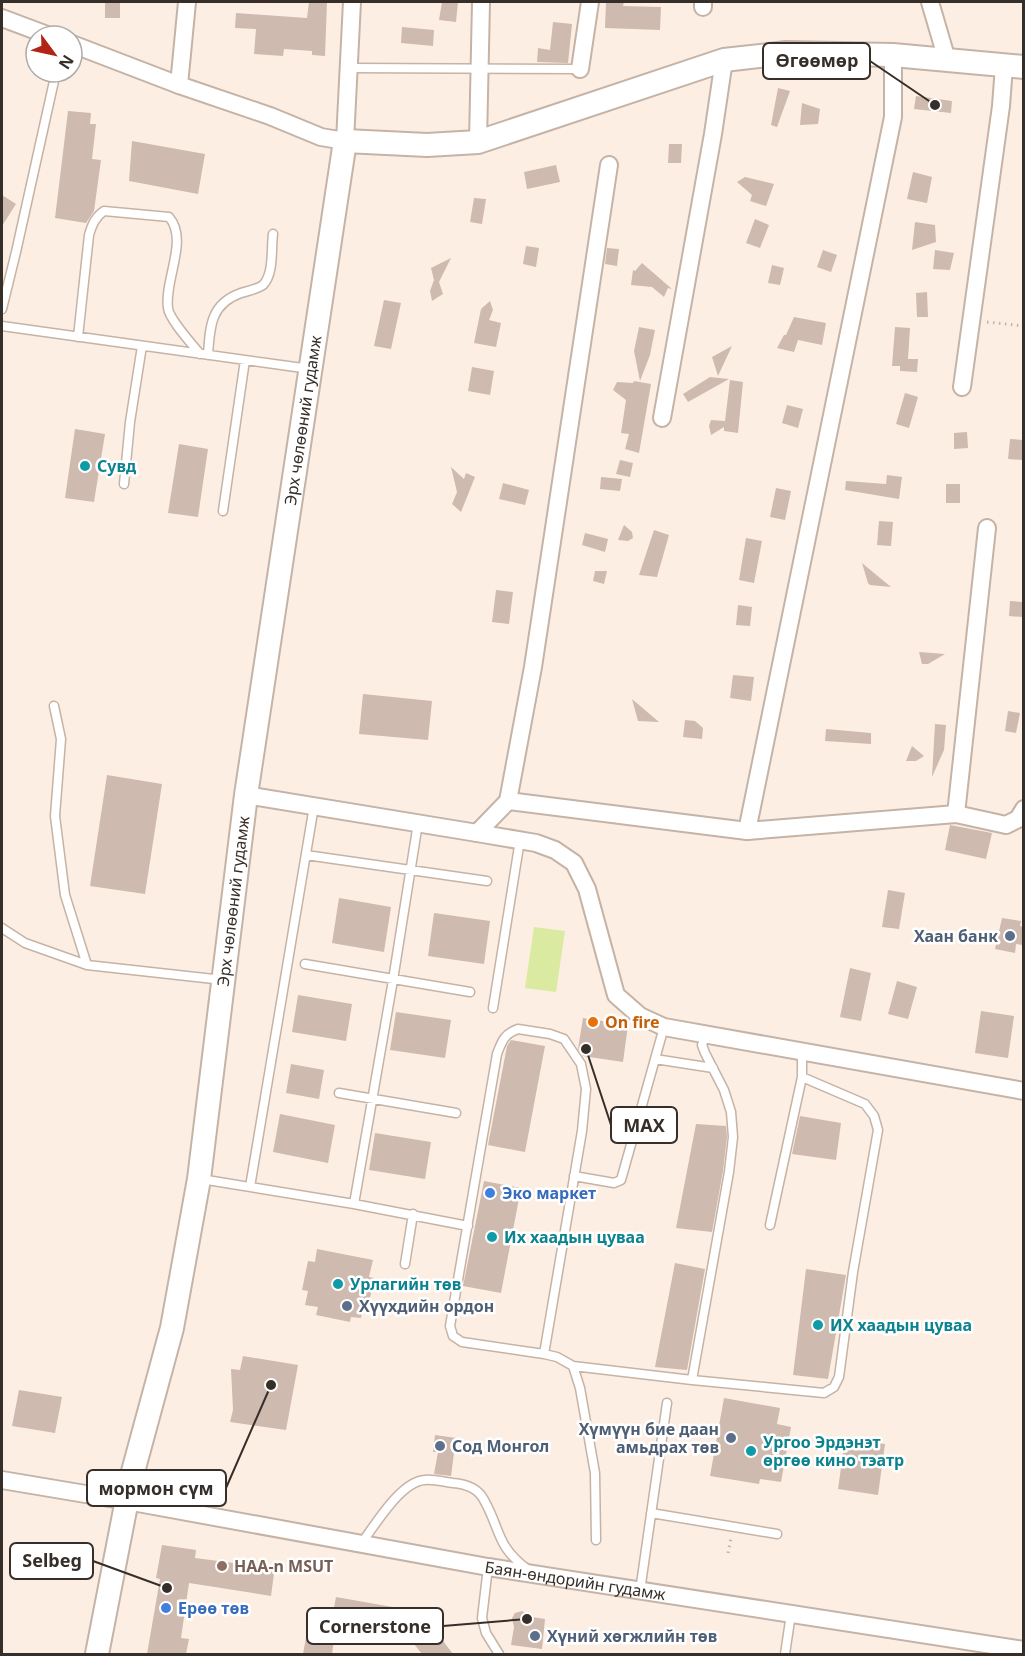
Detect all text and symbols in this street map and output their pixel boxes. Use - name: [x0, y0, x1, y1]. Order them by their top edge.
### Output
- north arrow: [24, 24, 84, 84]
- callout: Өгөөмөр: [763, 43, 870, 79]
- text: Өгөөмөр: [775, 48, 859, 72]
- text: N: [54, 51, 79, 74]
- street label: Эрх чөлөөний гудамж: [279, 333, 327, 507]
- place label: Сувд: [97, 455, 137, 477]
- marker: Сувд: [78, 459, 92, 473]
- street label: Эрх чөлөөний гудамж: [212, 814, 254, 988]
- place label: Хаан банк: [914, 925, 998, 947]
- marker: Хаан банк: [1003, 929, 1017, 943]
- place label: On fire: [605, 1011, 660, 1033]
- marker: On fire: [586, 1015, 600, 1029]
- callout: МАХ: [611, 1107, 677, 1143]
- text: МАХ: [623, 1113, 665, 1137]
- place label: Эко маркет: [502, 1182, 596, 1204]
- marker: Эко маркет: [483, 1186, 497, 1200]
- place label: Их хаадын цуваа: [504, 1226, 645, 1248]
- marker: Их хаадын цуваа: [485, 1230, 499, 1244]
- place label: Урлагийн төв: [350, 1273, 461, 1295]
- marker: Урлагийн төв: [331, 1277, 345, 1291]
- place label: Хүүхдийн ордон: [359, 1295, 494, 1317]
- marker: Хүүхдийн ордон: [340, 1299, 354, 1313]
- place label: ИХ хаадын цуваа: [830, 1314, 972, 1336]
- marker: ИХ хаадын цуваа: [811, 1318, 825, 1332]
- place label: Хүмүүн бие даан амьдрах төв: [579, 1418, 719, 1458]
- marker: Хүмүүн бие даан амьдрах төв: [724, 1431, 738, 1445]
- place label: Ургоо Эрдэнэт өргөө кино тэатр: [763, 1431, 904, 1471]
- place label: Сод Монгол: [452, 1435, 549, 1457]
- marker: Сод Монгол: [433, 1439, 447, 1453]
- marker: Ургоо Эрдэнэт өргөө кино тэатр: [744, 1444, 758, 1458]
- callout: мормон сүм: [87, 1470, 226, 1506]
- text: мормон сүм: [98, 1476, 214, 1500]
- callout: Selbeg: [10, 1543, 93, 1579]
- text: Selbeg: [22, 1548, 82, 1572]
- place label: HAA-n MSUT: [234, 1555, 333, 1577]
- street label: Баян-өндорийн гудамж: [483, 1556, 668, 1605]
- marker: HAA-n MSUT: [215, 1559, 229, 1573]
- place label: Ерөө төв: [178, 1597, 249, 1619]
- marker: Ерөө төв: [159, 1601, 173, 1615]
- callout: Cornerstone: [307, 1608, 443, 1644]
- text: Cornerstone: [319, 1614, 431, 1638]
- place label: Хүний хөгжлийн төв: [547, 1625, 717, 1647]
- marker: Хүний хөгжлийн төв: [528, 1629, 542, 1643]

